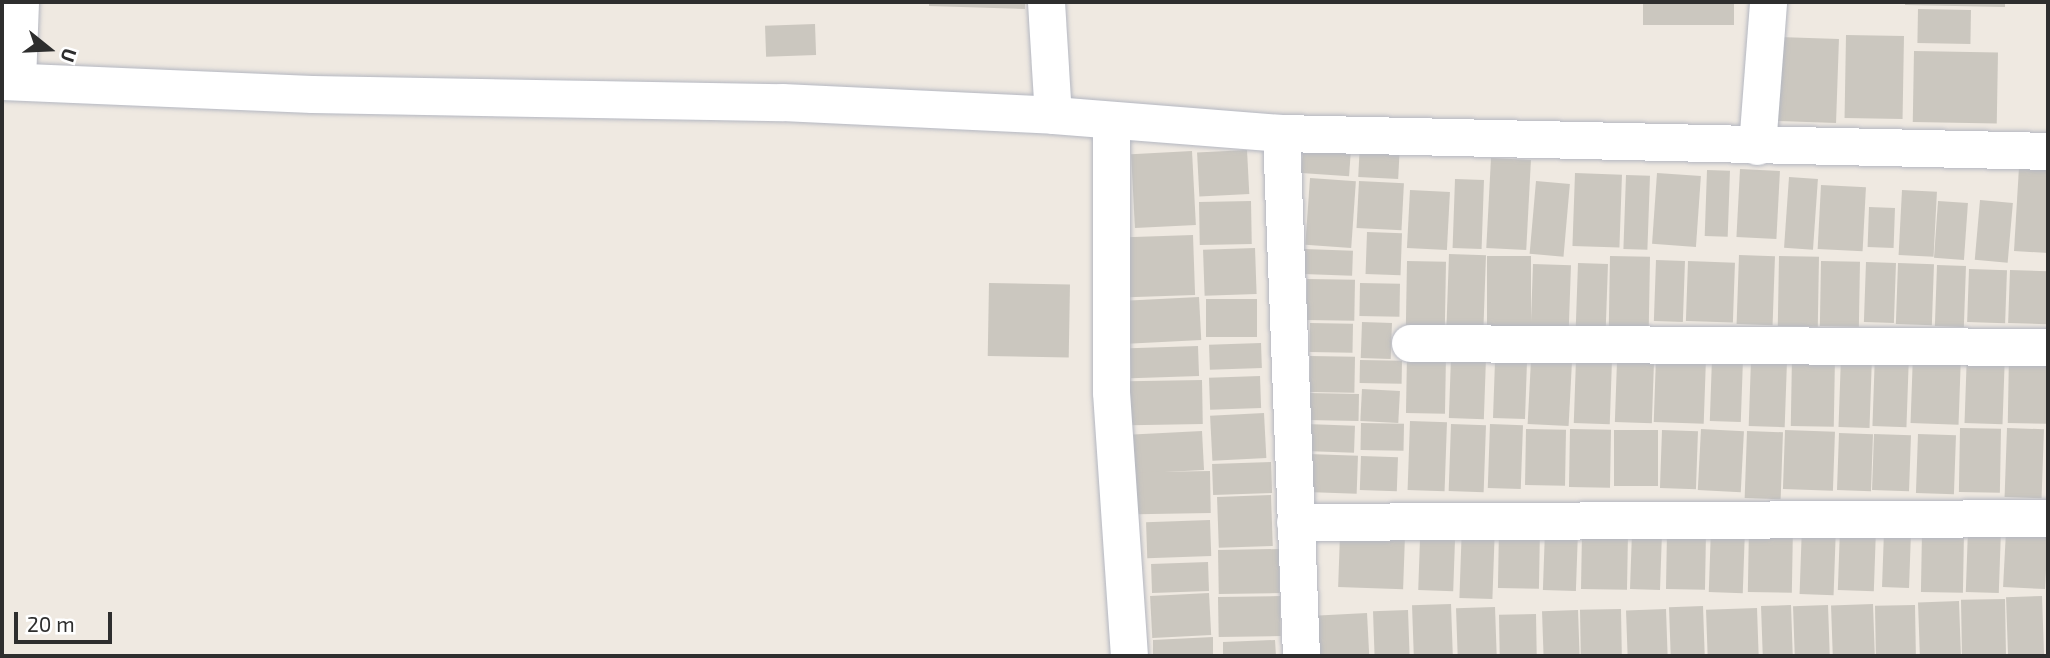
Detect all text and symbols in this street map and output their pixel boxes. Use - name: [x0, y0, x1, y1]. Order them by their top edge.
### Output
- north arrow: [14, 14, 84, 84]
- text: U: [56, 46, 82, 65]
- scale bar: [18, 598, 116, 642]
- text: 20 m: [27, 611, 75, 636]

